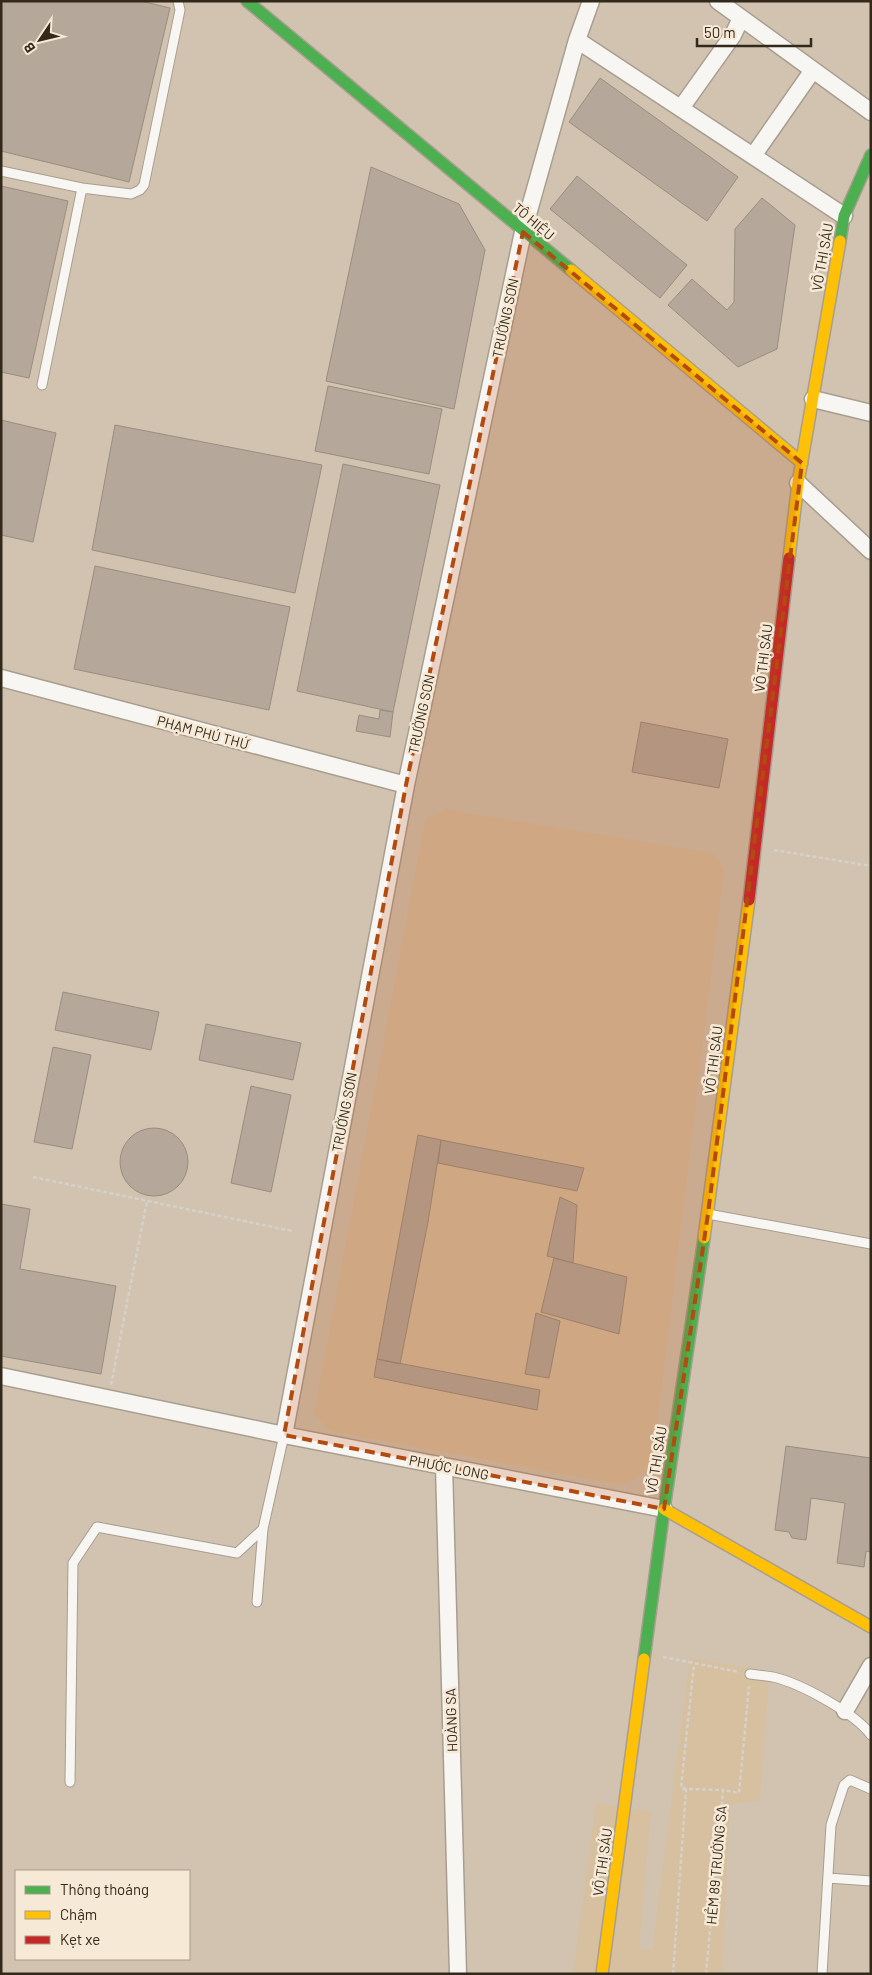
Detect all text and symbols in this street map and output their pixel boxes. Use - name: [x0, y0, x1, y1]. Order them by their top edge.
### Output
- north arrow: [15, 15, 65, 65]
- scale bar: [697, 15, 811, 47]
- text: 50 m: [704, 23, 736, 41]
- text: B: [19, 39, 38, 56]
- street label: TÔ HIỆU: [510, 199, 558, 243]
- street label: VÕ THỊ SÁU: [808, 222, 836, 292]
- street label: TRƯỜNG SƠN: [488, 276, 522, 360]
- street label: VÕ THỊ SÁU: [750, 623, 776, 693]
- street label: TRƯỜNG SƠN: [404, 672, 438, 756]
- street label: PHẠM PHÚ THỨ: [155, 712, 252, 753]
- street label: VÕ THỊ SÁU: [700, 1025, 726, 1095]
- street label: TRƯỜNG SƠN: [328, 1070, 360, 1154]
- street label: VÕ THỊ SÁU: [642, 1425, 670, 1495]
- street label: PHƯỚC LONG: [408, 1451, 490, 1483]
- street label: HOÀNG SA: [441, 1687, 461, 1752]
- street label: HẺM 89 TRƯỜNG SA: [702, 1804, 730, 1925]
- street label: VÕ THỊ SÁU: [589, 1827, 615, 1897]
- legend: [15, 1870, 190, 1960]
- text: Thông thoáng: [60, 1880, 149, 1898]
- text: Chậm: [60, 1905, 97, 1923]
- text: Kẹt xe: [60, 1930, 100, 1948]

